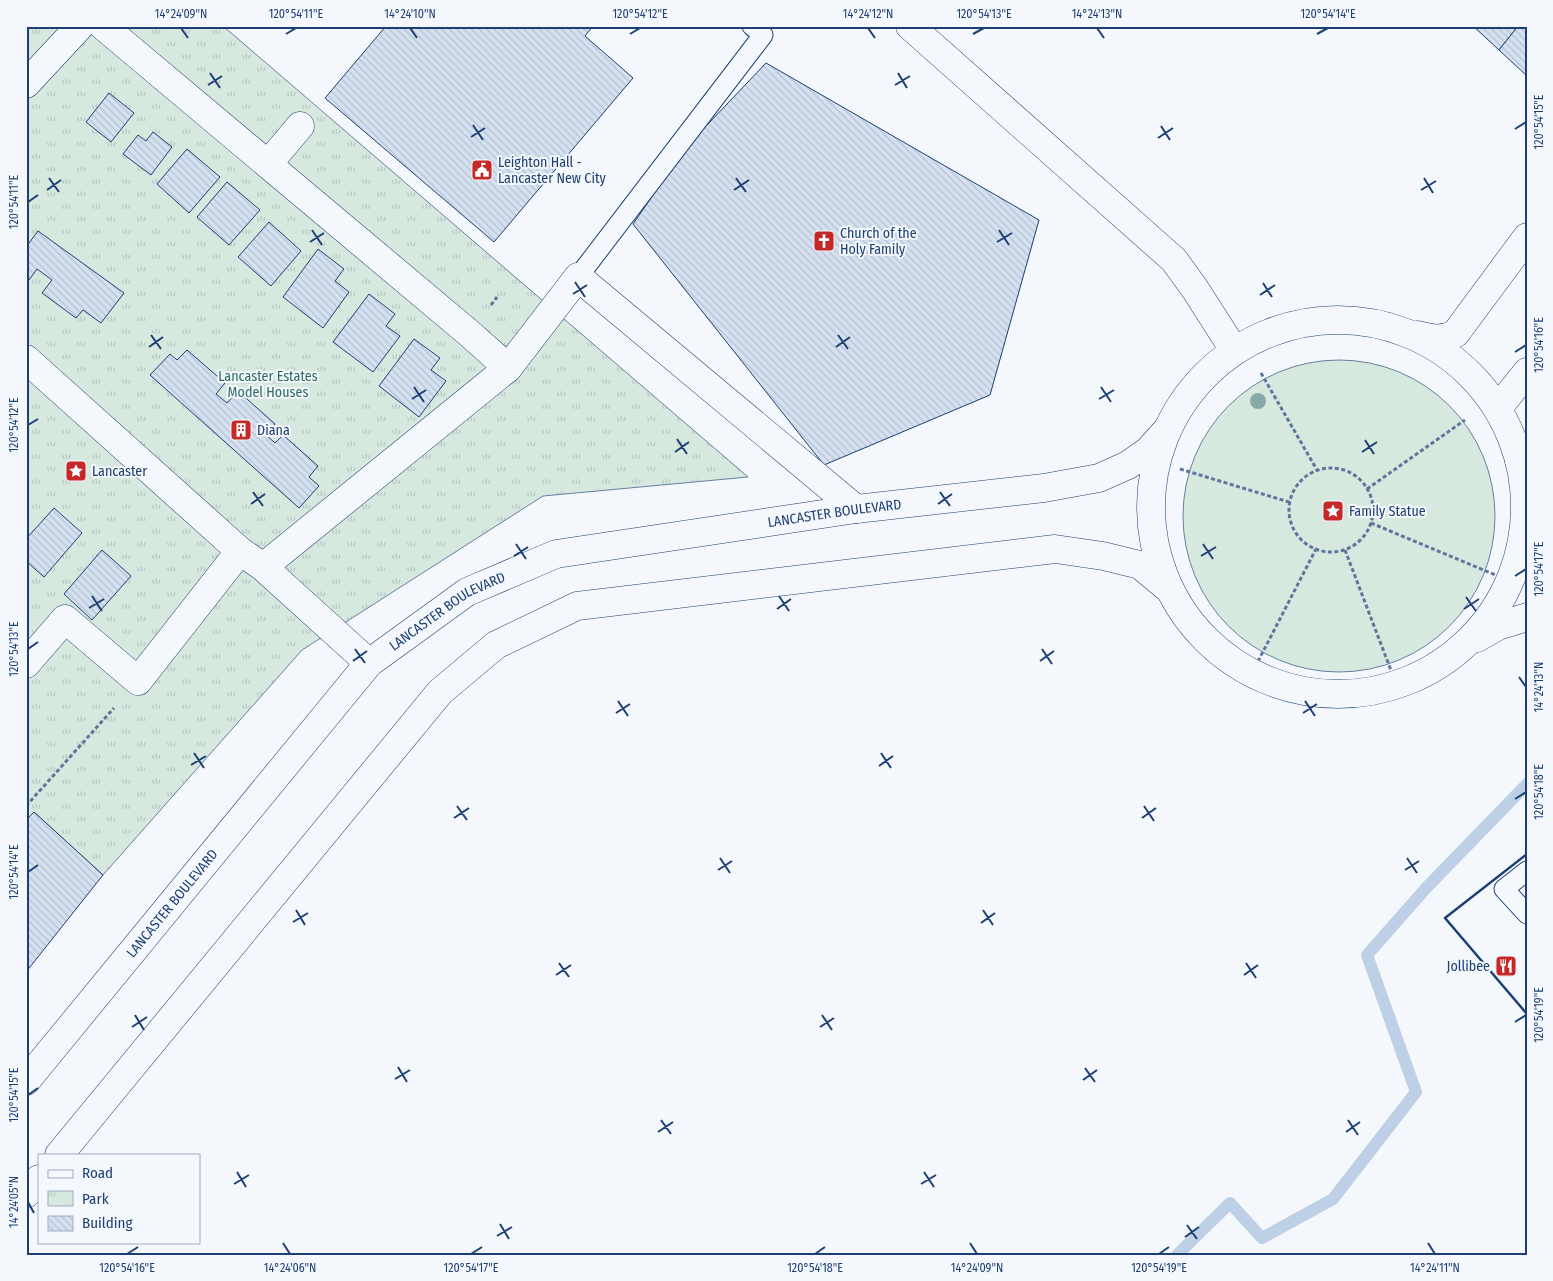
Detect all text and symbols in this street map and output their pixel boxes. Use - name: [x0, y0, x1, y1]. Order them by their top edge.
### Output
- text: 14°24'09"N: [155, 7, 207, 21]
- text: 120°54'11"E: [269, 7, 324, 21]
- text: 14°24'10"N: [384, 7, 436, 21]
- text: 120°54'12"E: [612, 7, 668, 21]
- text: 14°24'12"N: [843, 7, 893, 21]
- text: 120°54'13"E: [956, 7, 1012, 21]
- text: 14°24'13"N: [1072, 7, 1122, 21]
- text: 120°54'14"E: [1300, 7, 1356, 21]
- text: 120°54'15"E: [1532, 94, 1546, 150]
- place label: Leighton Hall - Lancaster New City: [498, 154, 606, 187]
- public building icon: Leighton Hall - Lancaster New City: [470, 158, 494, 182]
- text: 120°54'11"E: [7, 174, 21, 229]
- place label: Church of the Holy Family: [840, 225, 917, 258]
- church icon: Church of the Holy Family: [812, 229, 836, 253]
- text: 120°54'16"E: [1532, 317, 1546, 373]
- park label: Lancaster Estates Model Houses: [218, 368, 318, 401]
- text: 120°54'12"E: [7, 397, 21, 453]
- building icon: Diana: [229, 418, 253, 442]
- place label: Diana: [257, 422, 290, 439]
- place icon: Lancaster: [64, 459, 88, 483]
- place label: Lancaster: [92, 463, 147, 480]
- street label: LANCASTER BOULEVARD: [767, 496, 902, 531]
- place icon: Family Statue: [1321, 499, 1345, 523]
- place label: Family Statue: [1349, 503, 1426, 520]
- text: 120°54'17"E: [1532, 541, 1546, 596]
- street label: LANCASTER BOULEVARD: [386, 569, 508, 655]
- text: 120°54'13"E: [7, 621, 21, 677]
- text: 14°24'13"N: [1532, 662, 1546, 712]
- text: 120°54'18"E: [1532, 764, 1546, 820]
- text: 120°54'14"E: [7, 844, 21, 900]
- street label: LANCASTER BOULEVARD: [123, 846, 222, 961]
- restaurant icon: Jollibee: [1494, 954, 1518, 978]
- place label: Jollibee: [1447, 958, 1490, 975]
- text: 120°54'19"E: [1532, 987, 1546, 1043]
- text: 120°54'15"E: [7, 1067, 21, 1123]
- legend: [38, 1154, 200, 1244]
- text: Road: [82, 1164, 113, 1182]
- text: 14°24'05"N: [7, 1176, 21, 1228]
- text: Park: [82, 1190, 109, 1208]
- text: Building: [82, 1214, 133, 1232]
- text: 120°54'16"E: [99, 1261, 155, 1275]
- text: 14°24'06"N: [264, 1261, 316, 1275]
- text: 120°54'17"E: [444, 1261, 499, 1275]
- text: 120°54'18"E: [787, 1261, 843, 1275]
- text: 14°24'09"N: [951, 1261, 1003, 1275]
- text: 120°54'19"E: [1131, 1261, 1187, 1275]
- text: 14°24'11"N: [1410, 1261, 1460, 1275]

